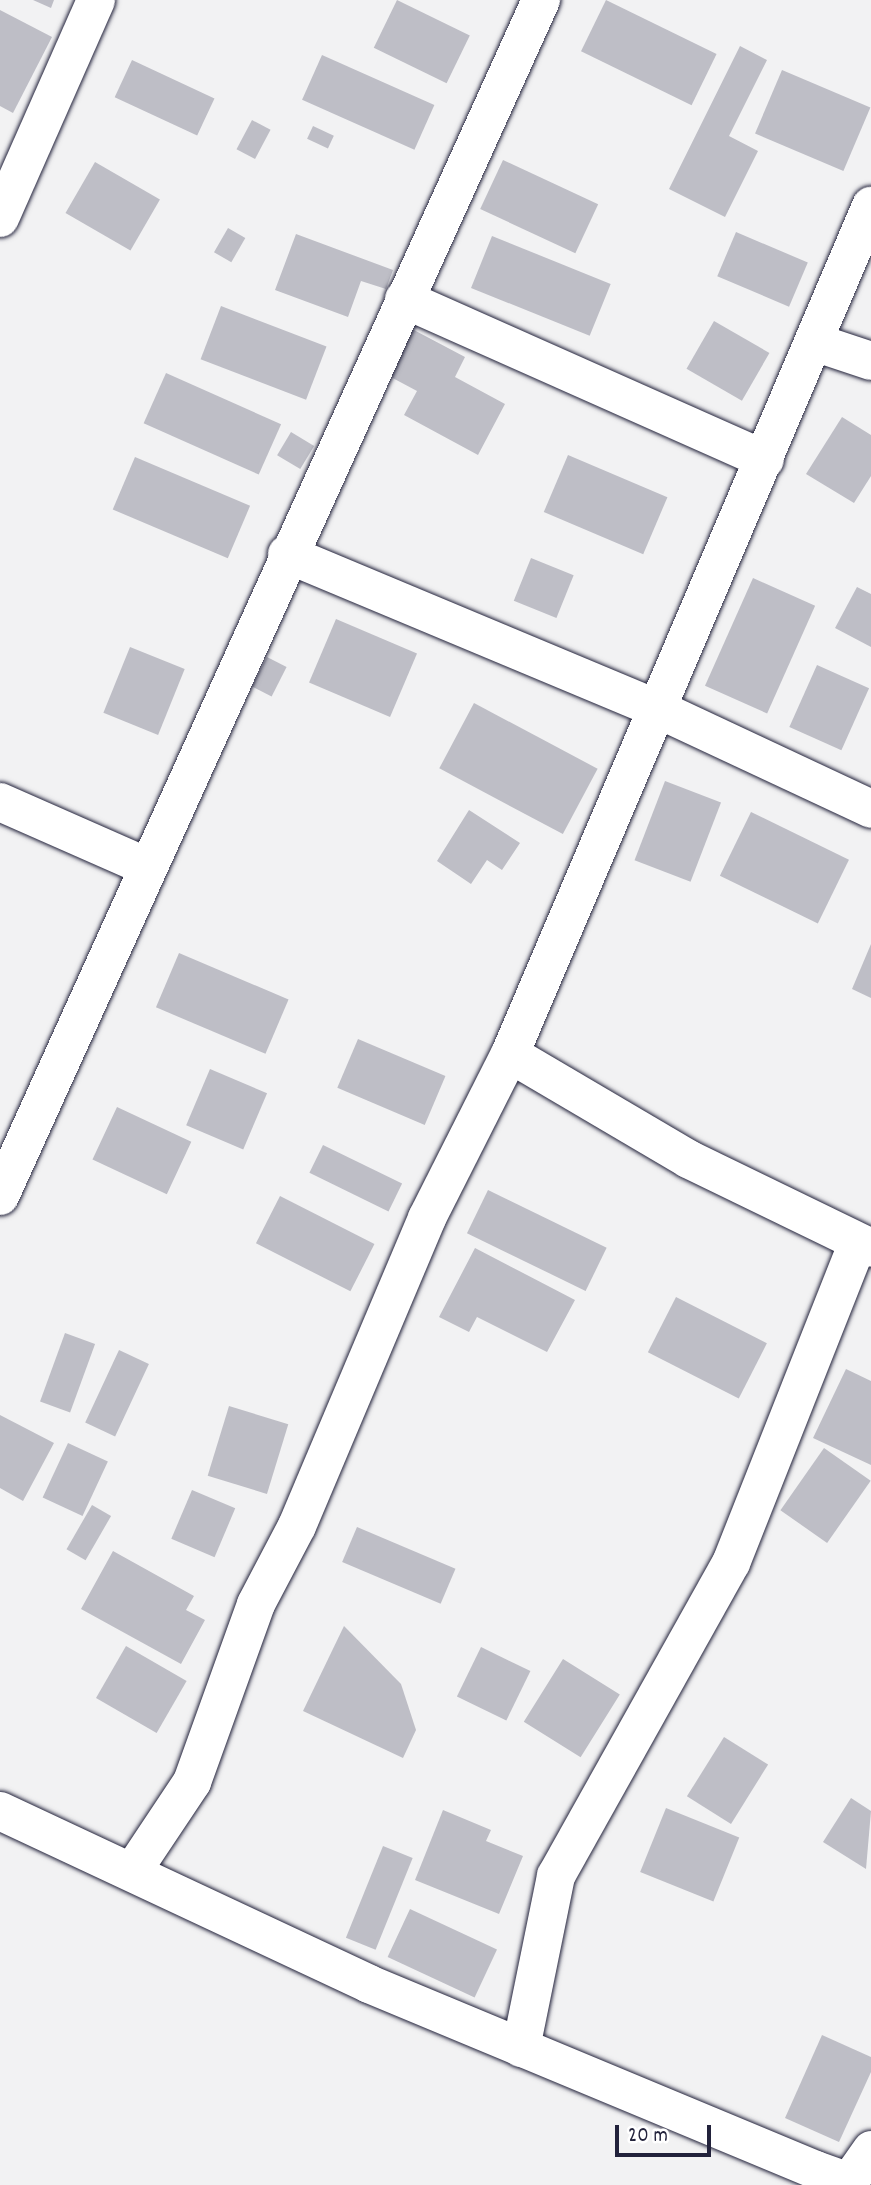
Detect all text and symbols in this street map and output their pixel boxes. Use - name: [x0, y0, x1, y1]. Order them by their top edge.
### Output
- scale bar: [619, 2112, 715, 2156]
- text: 20 m: [628, 2122, 668, 2152]

